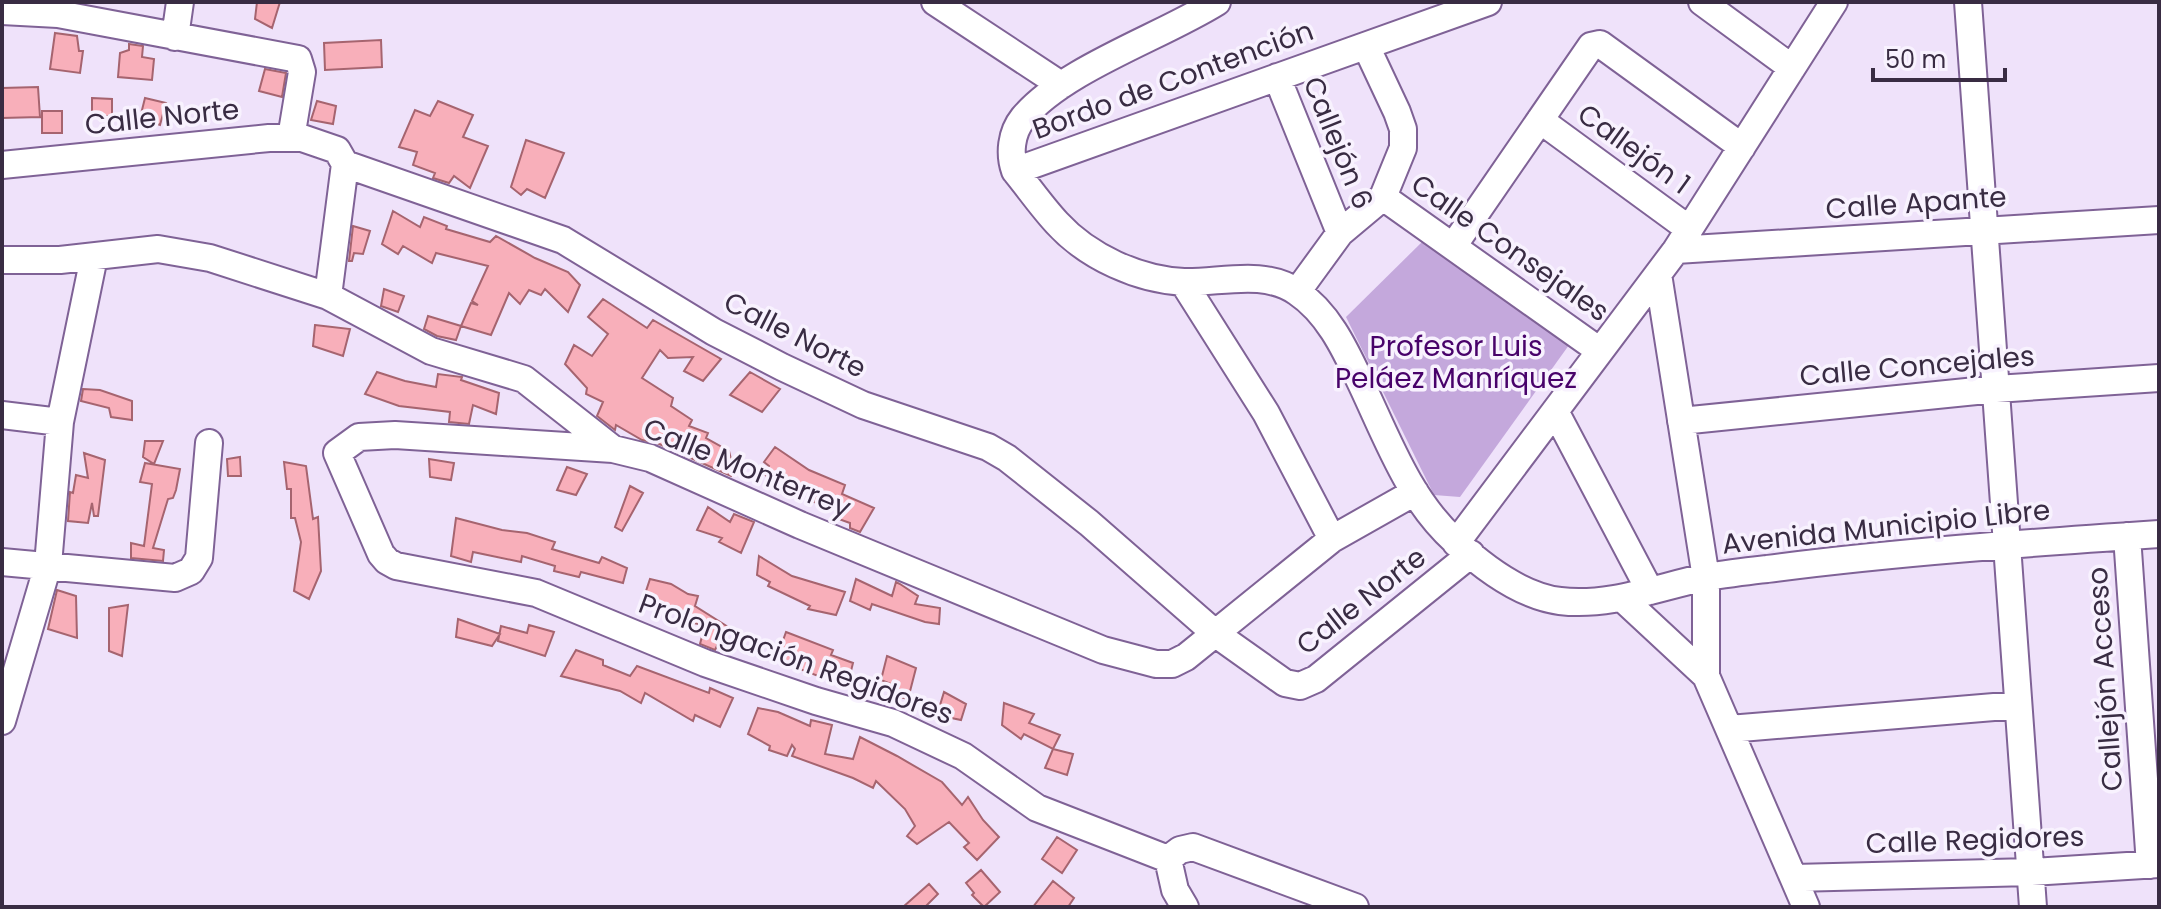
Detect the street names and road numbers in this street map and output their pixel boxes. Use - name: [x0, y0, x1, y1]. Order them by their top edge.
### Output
- street label: Bordo de Contención: [1027, 11, 1319, 149]
- street label: Callejón 6: [1294, 71, 1382, 215]
- street label: Calle Norte: [83, 90, 241, 144]
- street label: Callejón 1: [1570, 95, 1698, 203]
- street label: Calle Consejales: [1403, 165, 1617, 331]
- street label: Calle Apante: [1824, 177, 2008, 229]
- street label: Calle Norte: [717, 282, 873, 388]
- street label: Calle Concejales: [1798, 336, 2036, 396]
- street label: Calle Monterrey: [637, 409, 857, 527]
- street label: Avenida Municipio Libre: [1720, 490, 2052, 564]
- street label: Calle Norte: [1288, 538, 1434, 664]
- street label: Callejón Acceso: [2078, 566, 2132, 792]
- street label: Prolongación Regidores: [633, 584, 959, 734]
- street label: Calle Regidores: [1865, 817, 2085, 863]

